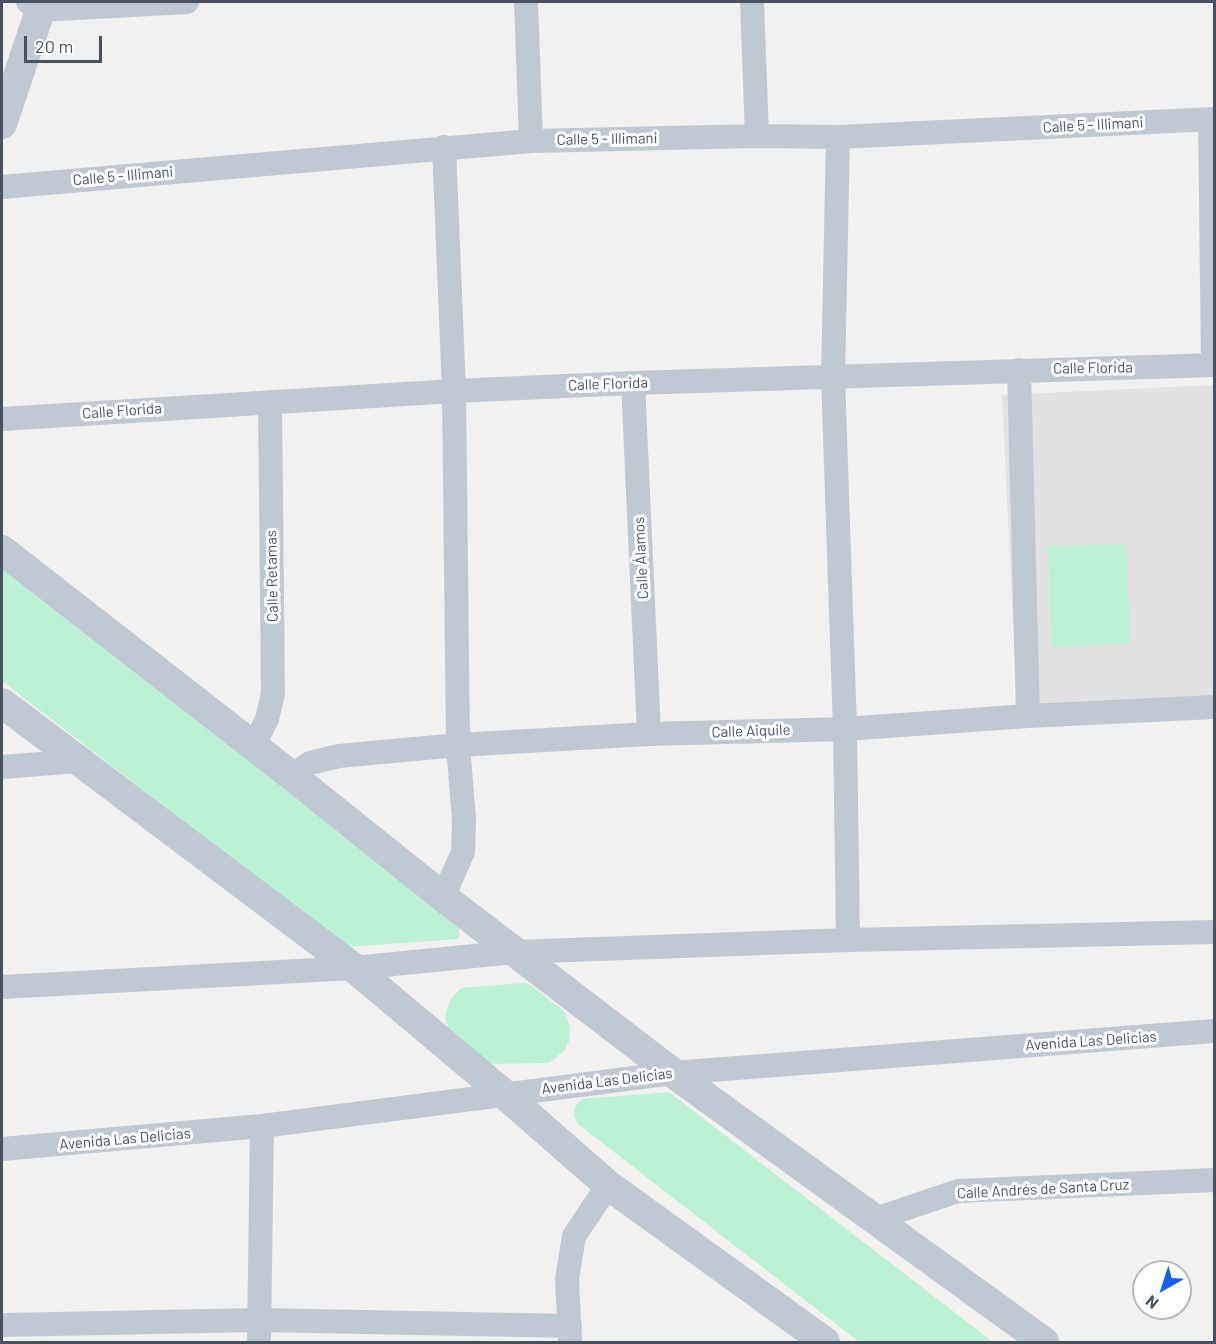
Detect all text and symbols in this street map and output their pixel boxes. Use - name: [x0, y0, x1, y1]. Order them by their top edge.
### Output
- scale bar: [27, 24, 105, 62]
- text: 20 m: [35, 35, 73, 57]
- street label: Calle 5 - Illimani: [1042, 113, 1144, 137]
- street label: Calle 5 - Illimani: [556, 129, 658, 149]
- street label: Calle 5 - Illimani: [72, 163, 174, 189]
- street label: Calle Florida: [1053, 358, 1133, 378]
- street label: Calle Florida: [568, 374, 648, 394]
- street label: Calle Florida: [82, 399, 162, 423]
- street label: Calle Álamos: [630, 516, 652, 600]
- street label: Calle Retamas: [262, 530, 282, 622]
- street label: Calle Aiquile: [711, 721, 791, 741]
- street label: Avenida Las Delicias: [1025, 1027, 1157, 1055]
- street label: Avenida Las Delicias: [541, 1064, 673, 1098]
- street label: Avenida Las Delicias: [59, 1124, 191, 1154]
- street label: Calle Andrés de Santa Cruz: [956, 1176, 1130, 1202]
- north arrow: [1132, 1260, 1192, 1320]
- text: N: [1142, 1292, 1162, 1314]

